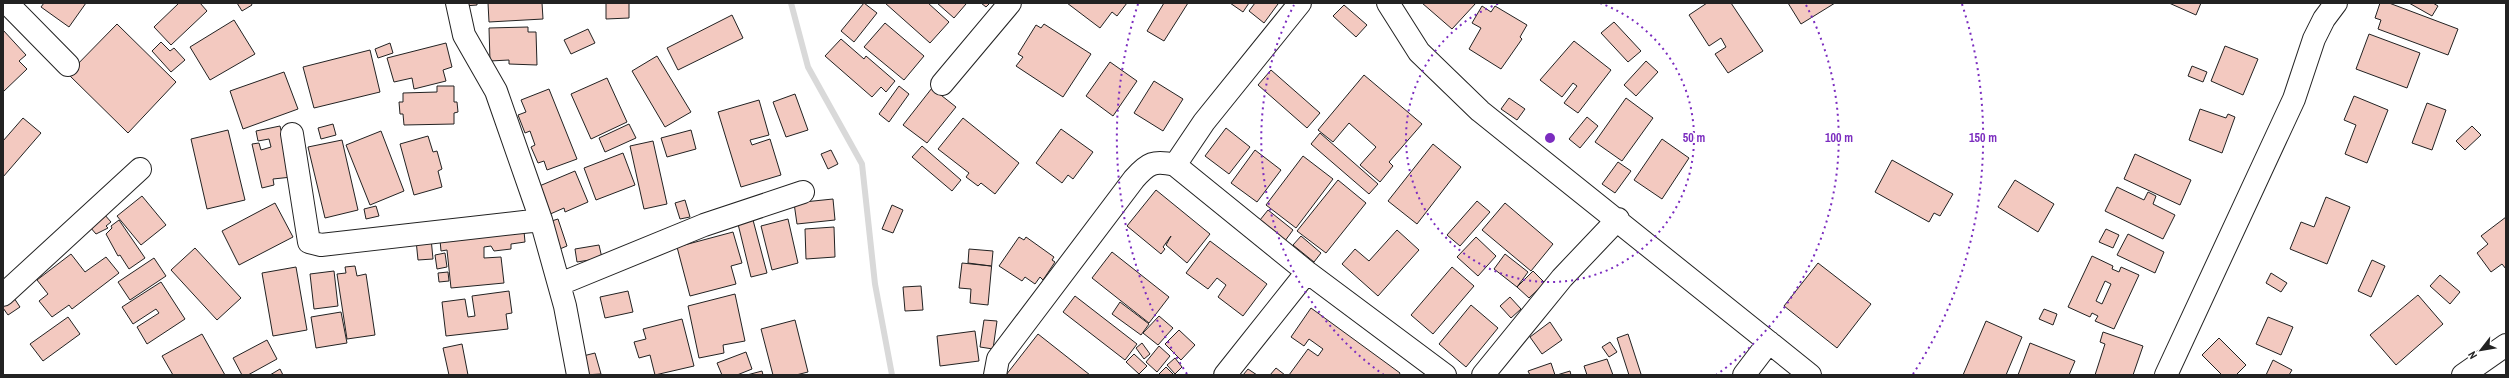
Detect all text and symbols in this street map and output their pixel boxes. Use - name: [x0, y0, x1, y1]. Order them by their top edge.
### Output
- text: 50 m: [1683, 130, 1705, 146]
- text: 100 m: [1825, 130, 1853, 146]
- text: 150 m: [1969, 130, 1997, 146]
- centre of rings: [1543, 131, 1557, 145]
- north arrow: [2461, 330, 2501, 370]
- text: N: [2465, 349, 2480, 362]

